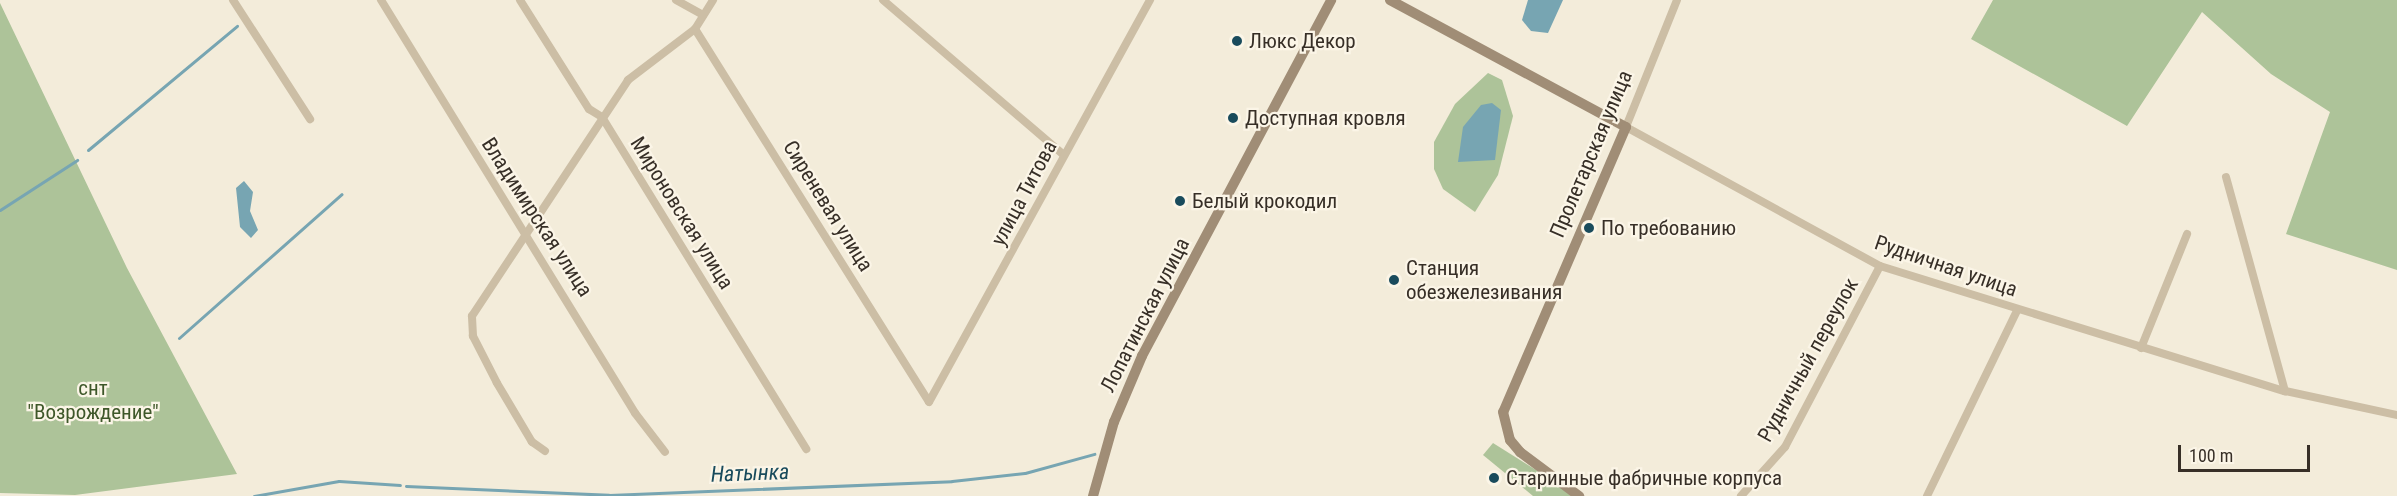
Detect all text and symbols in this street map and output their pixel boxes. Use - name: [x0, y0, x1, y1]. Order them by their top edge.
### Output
- place label: Люкс Декор: [1249, 28, 1356, 54]
- marker: Люкс Декор: [1230, 34, 1244, 48]
- street label: Пролетарская улица: [1544, 67, 1638, 241]
- place label: Доступная кровля: [1245, 105, 1406, 131]
- marker: Доступная кровля: [1226, 111, 1240, 125]
- street label: Мироновская улица: [625, 132, 739, 294]
- street label: Владимирская улица: [476, 133, 598, 301]
- street label: Сиреневая улица: [778, 136, 878, 276]
- street label: улица Титова: [986, 136, 1062, 250]
- place label: Белый крокодил: [1192, 188, 1337, 214]
- marker: Белый крокодил: [1173, 194, 1187, 208]
- place label: По требованию: [1601, 215, 1736, 241]
- marker: По требованию: [1582, 221, 1596, 235]
- street label: Рудничная улица: [1871, 230, 2021, 302]
- street label: Лопатинская улица: [1095, 234, 1195, 396]
- place label: Станция обезжелезивания: [1406, 255, 1562, 305]
- marker: Станция обезжелезивания: [1387, 273, 1401, 287]
- street label: Рудничный переулок: [1753, 274, 1863, 446]
- park label: снт "Возрождение": [27, 375, 159, 425]
- scale bar: [2181, 433, 2313, 471]
- text: 100 m: [2189, 445, 2233, 466]
- water label: Натынка: [710, 458, 790, 488]
- place label: Старинные фабричные корпуса: [1506, 465, 1782, 491]
- marker: Старинные фабричные корпуса: [1487, 471, 1501, 485]

